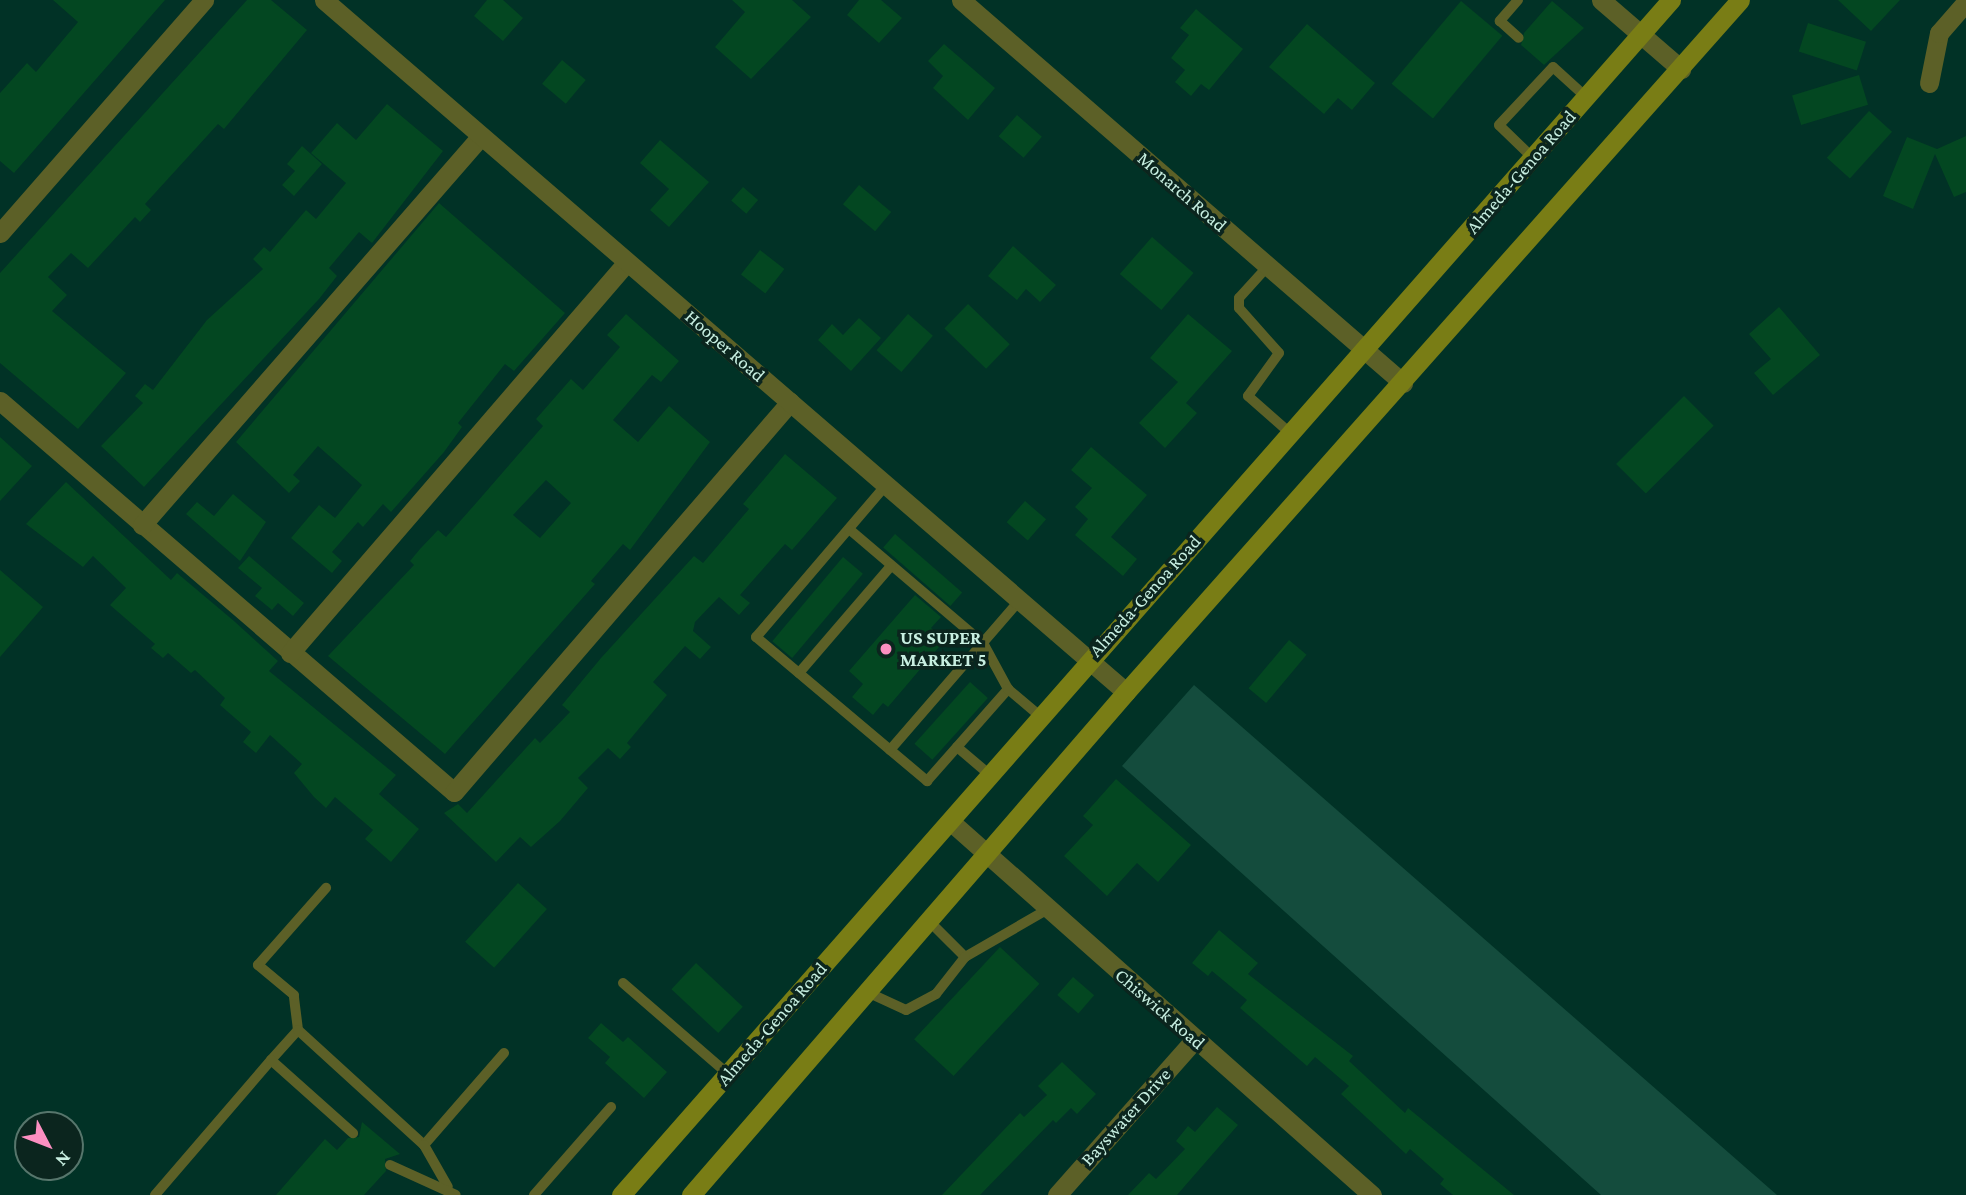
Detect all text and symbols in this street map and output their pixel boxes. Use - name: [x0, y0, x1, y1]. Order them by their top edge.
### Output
- street label: Almeda-Genoa Road: [1461, 106, 1581, 238]
- street label: Monarch Road: [1133, 147, 1231, 237]
- street label: Hooper Road: [680, 305, 770, 387]
- street label: Almeda-Genoa Road: [1084, 530, 1206, 662]
- place label: US SUPER MARKET 5: [900, 627, 987, 671]
- marker: US SUPER MARKET 5: [878, 641, 894, 657]
- street label: Almeda-Genoa Road: [712, 958, 832, 1090]
- street label: Chiswick Road: [1110, 964, 1210, 1054]
- street label: Bayswater Drive: [1076, 1063, 1176, 1171]
- north arrow: [14, 1111, 84, 1181]
- text: N: [51, 1147, 76, 1171]

